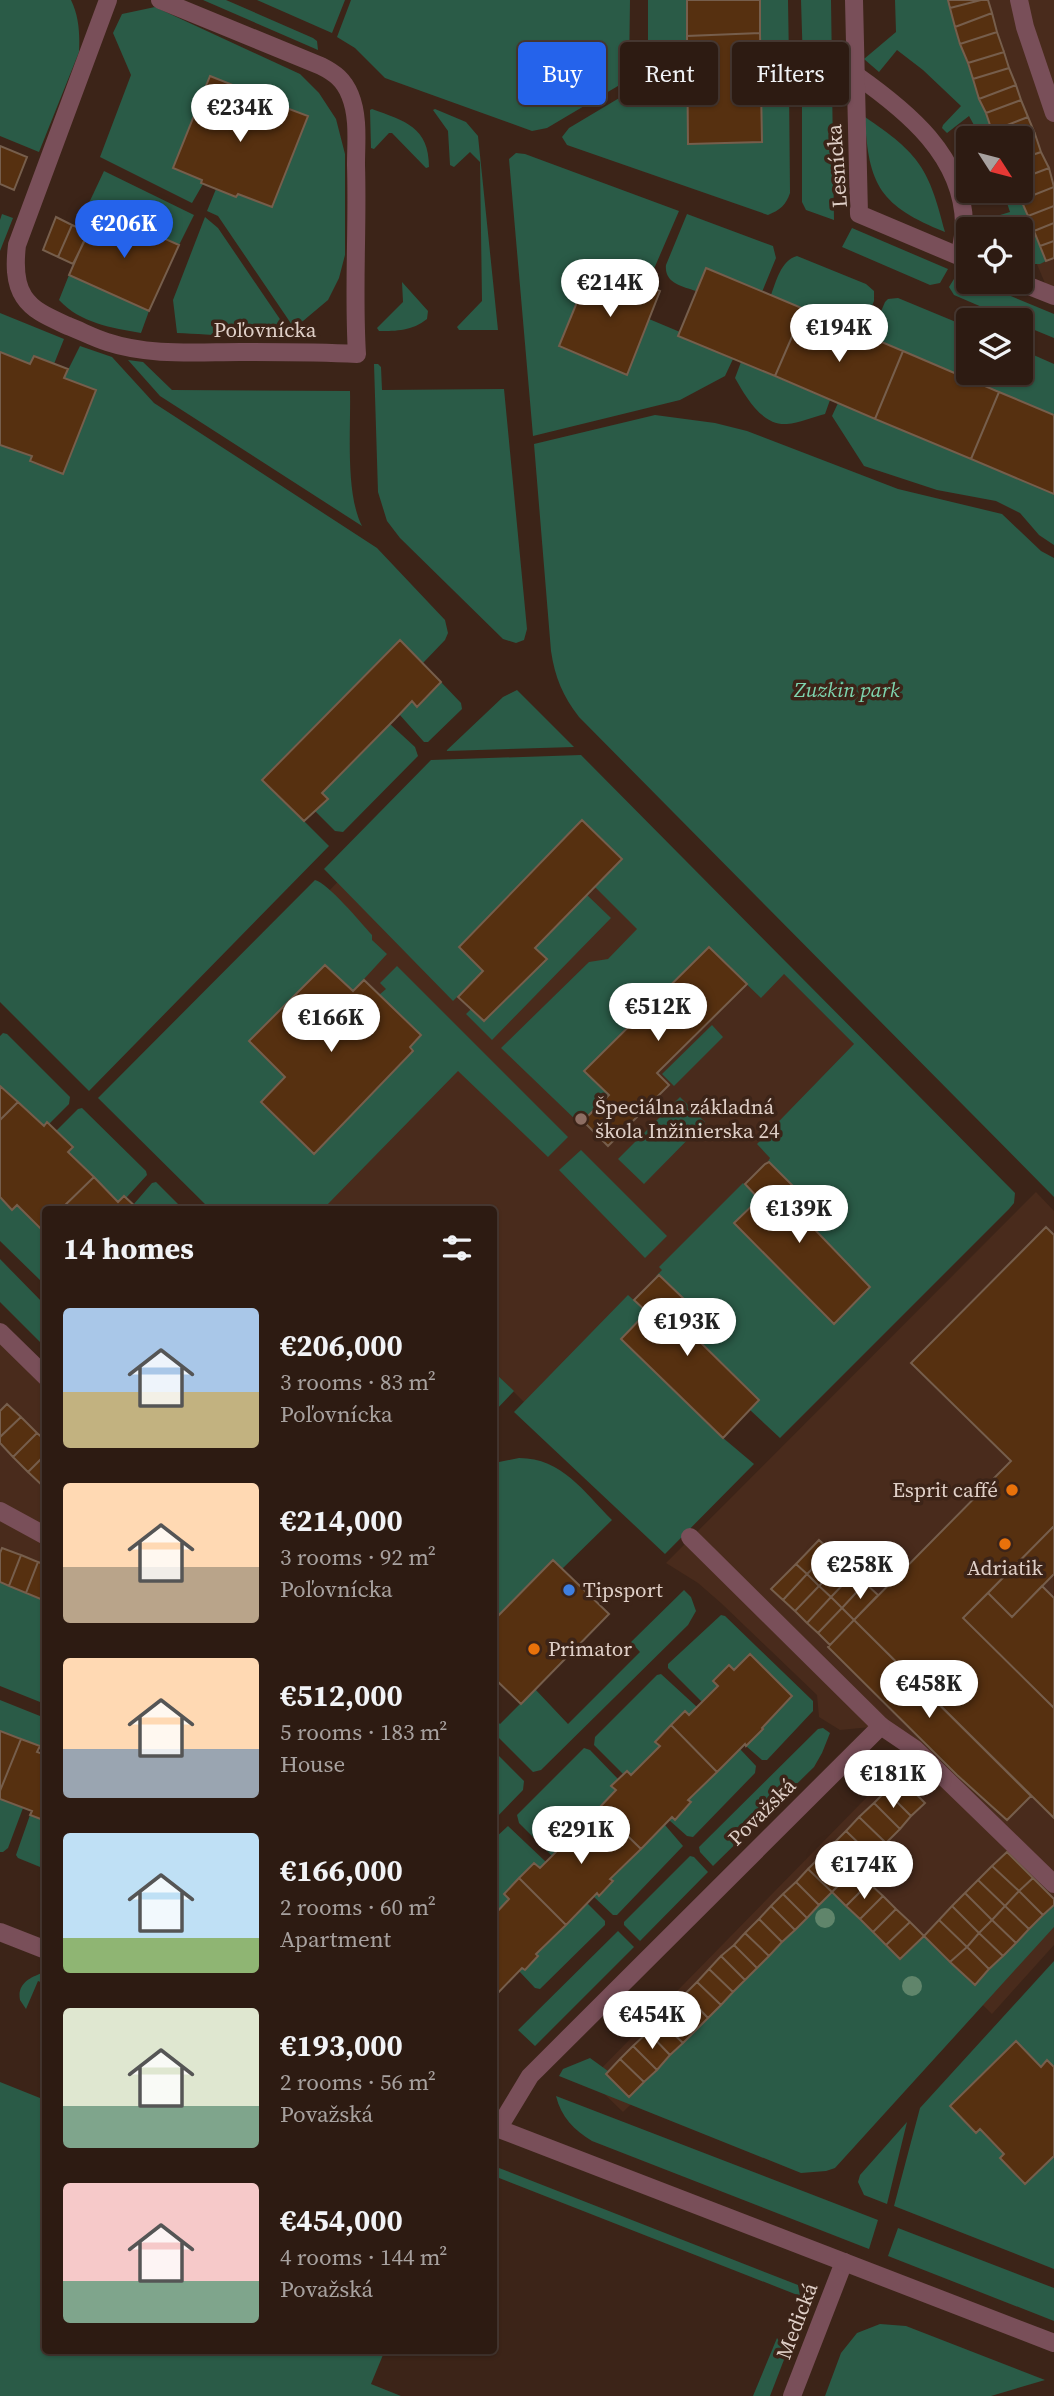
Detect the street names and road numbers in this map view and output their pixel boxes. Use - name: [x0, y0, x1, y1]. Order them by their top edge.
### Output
- street label: Lesnícka: [819, 123, 854, 209]
- street label: Poľovnícka: [214, 315, 317, 344]
- street label: Považská: [721, 1771, 802, 1852]
- street label: Medická: [769, 2278, 824, 2363]

